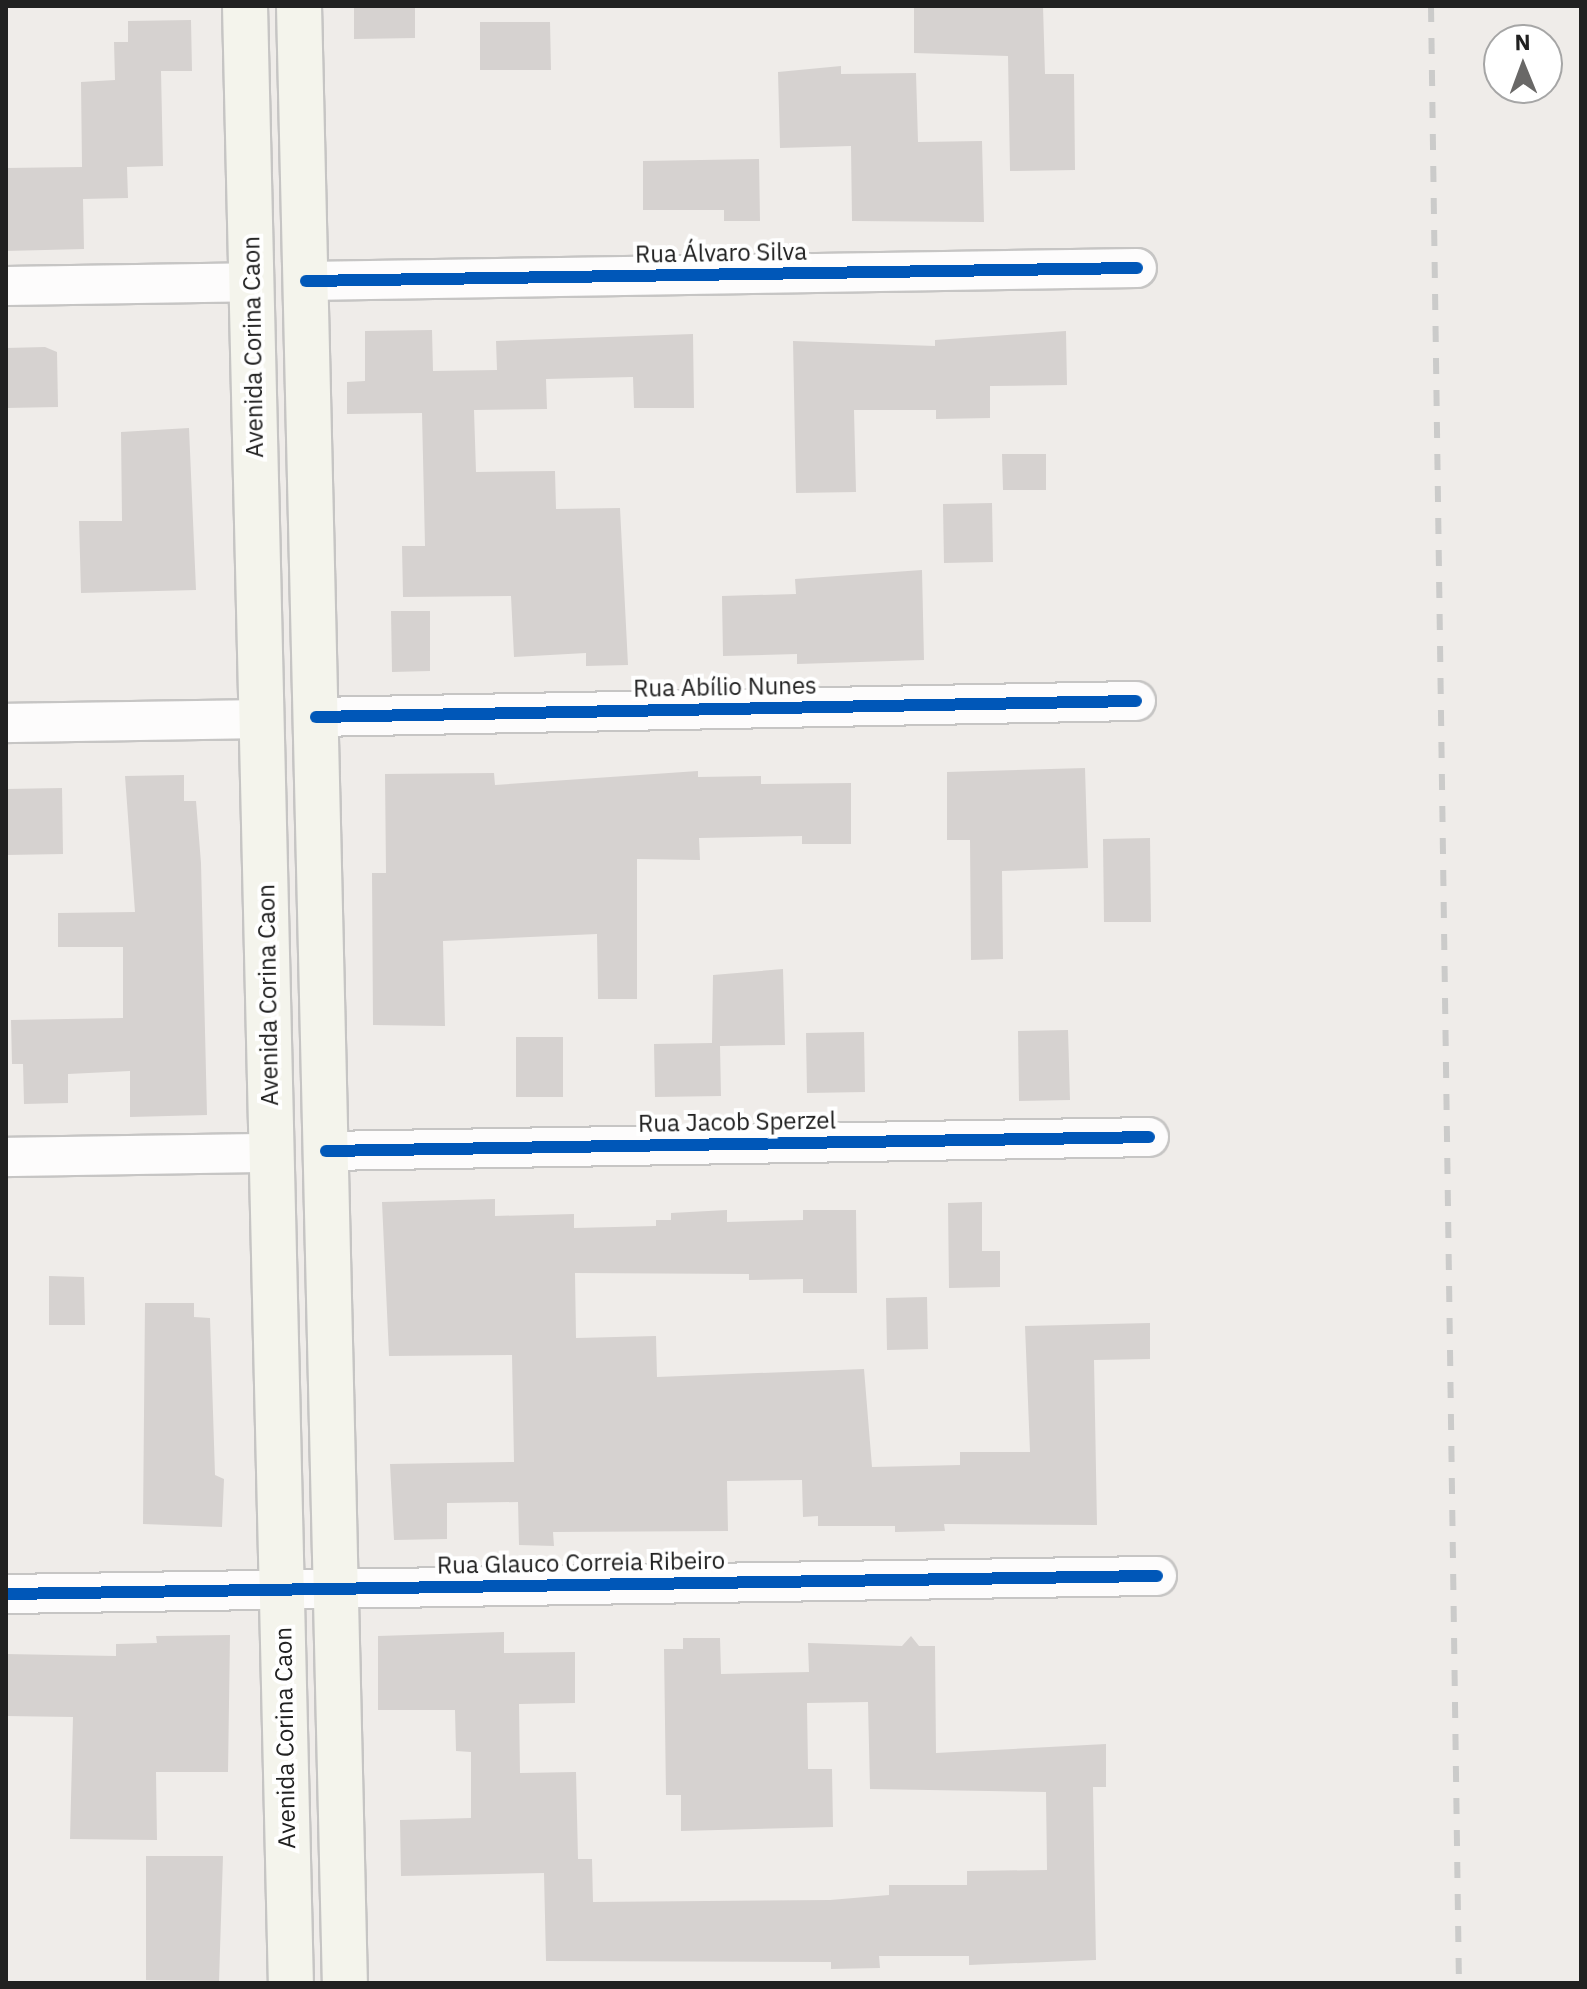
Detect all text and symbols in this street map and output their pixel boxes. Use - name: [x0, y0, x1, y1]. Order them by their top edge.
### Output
- north arrow: [1483, 24, 1563, 104]
- text: N: [1514, 27, 1531, 56]
- street label: Avenida Corina Caon: [237, 236, 269, 458]
- street label: Rua Álvaro Silva: [635, 237, 807, 269]
- street label: Rua Abílio Nunes: [633, 671, 817, 703]
- street label: Avenida Corina Caon: [252, 884, 284, 1106]
- street label: Rua Jacob Sperzel: [638, 1106, 836, 1138]
- street label: Rua Glauco Correia Ribeiro: [437, 1546, 725, 1580]
- street label: Avenida Corina Caon: [269, 1627, 301, 1849]

